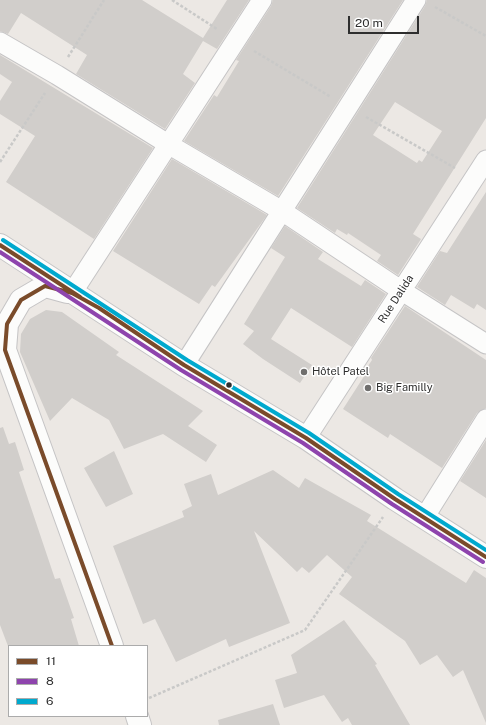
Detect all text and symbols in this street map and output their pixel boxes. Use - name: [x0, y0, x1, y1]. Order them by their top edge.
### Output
- scale bar: [350, 8, 421, 34]
- text: 20 m: [355, 16, 383, 30]
- street label: Rue Dalida: [375, 272, 417, 326]
- place label: Hôtel Patel: [312, 365, 369, 379]
- marker: Hôtel Patel: [299, 367, 309, 377]
- unlabelled marker: [224, 380, 234, 390]
- place label: Big Familly: [376, 381, 433, 395]
- marker: Big Familly: [363, 383, 373, 393]
- legend: [8, 645, 148, 717]
- text: 11: [46, 654, 56, 668]
- text: 8: [46, 674, 54, 688]
- text: 6: [46, 694, 53, 708]

